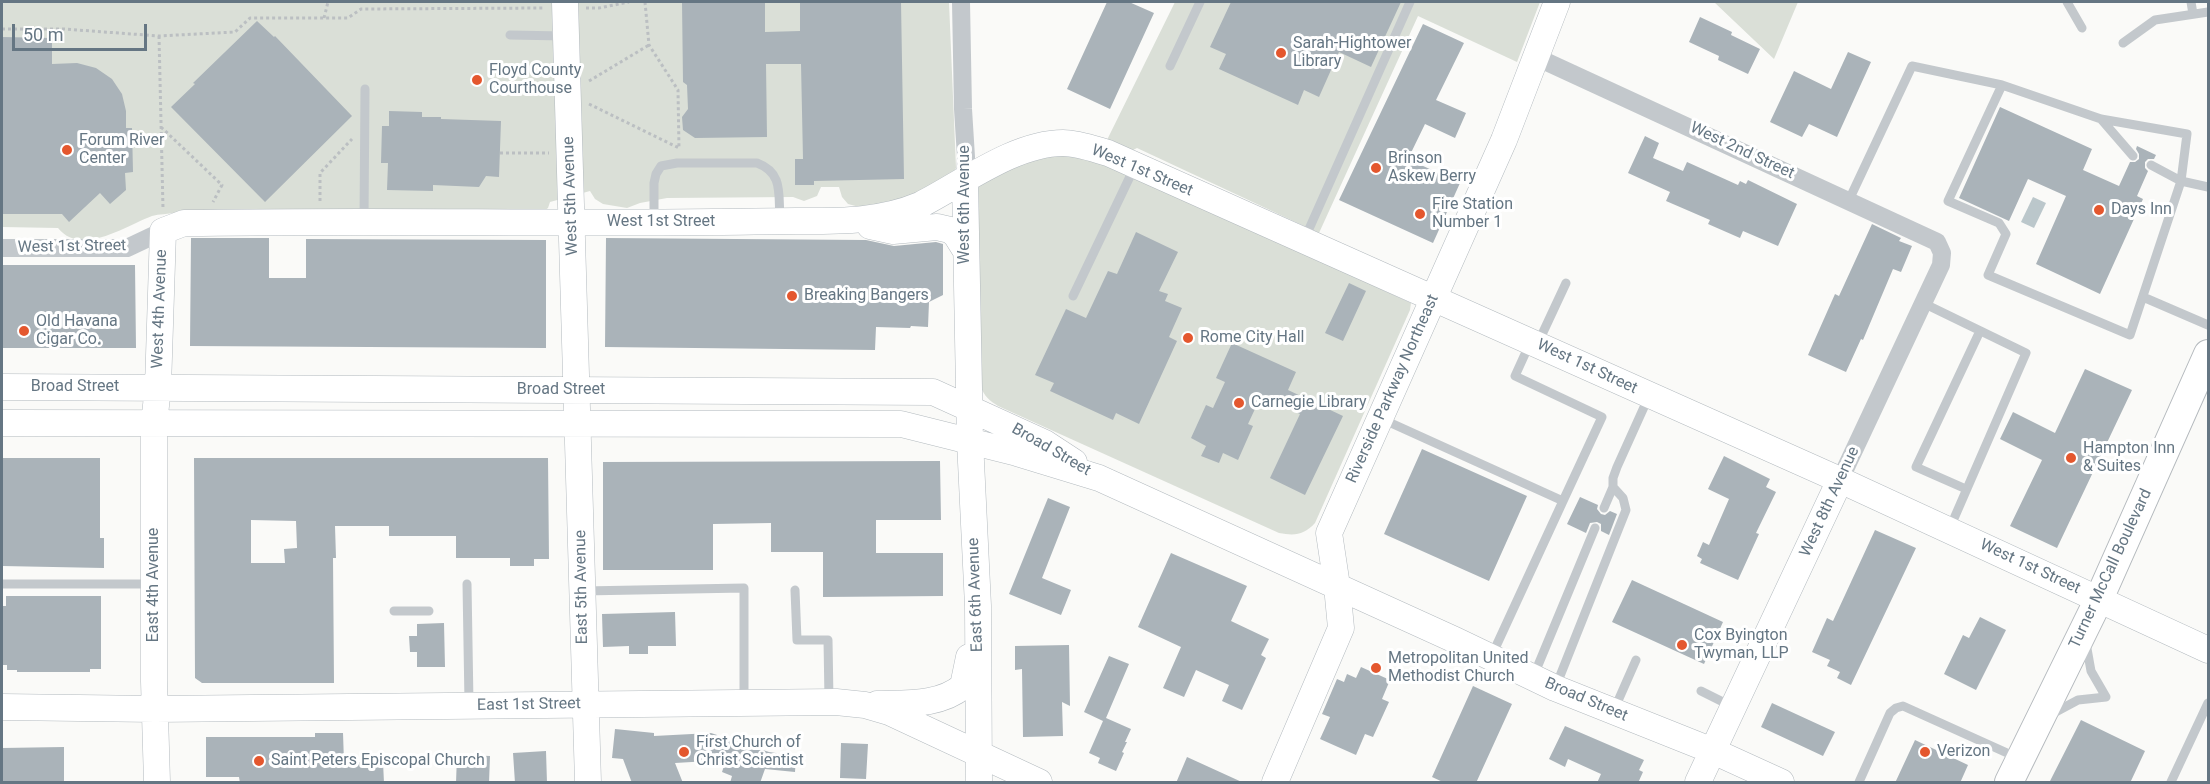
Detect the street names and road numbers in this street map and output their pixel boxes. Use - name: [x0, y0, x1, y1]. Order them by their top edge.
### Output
- street label: West 2nd Street: [1687, 118, 1797, 184]
- street label: West 5th Avenue: [559, 136, 583, 256]
- street label: West 1st Street: [1088, 141, 1196, 201]
- street label: West 6th Avenue: [955, 145, 975, 265]
- street label: West 1st Street: [607, 212, 715, 232]
- street label: West 1st Street: [18, 236, 126, 258]
- street label: West 4th Avenue: [148, 249, 172, 369]
- street label: Riverside Parkway Northeast: [1343, 292, 1443, 486]
- street label: West 1st Street: [1534, 335, 1640, 399]
- street label: Broad Street: [31, 377, 119, 397]
- street label: Broad Street: [517, 380, 605, 400]
- street label: Broad Street: [1008, 420, 1094, 480]
- street label: West 8th Avenue: [1796, 444, 1864, 560]
- street label: Turner McCall Boulevard: [2066, 486, 2156, 652]
- street label: East 4th Avenue: [144, 528, 164, 642]
- street label: East 5th Avenue: [571, 530, 593, 644]
- street label: West 1st Street: [1977, 535, 2083, 599]
- street label: East 6th Avenue: [964, 537, 988, 653]
- street label: Broad Street: [1542, 674, 1630, 726]
- street label: East 1st Street: [477, 694, 581, 716]

